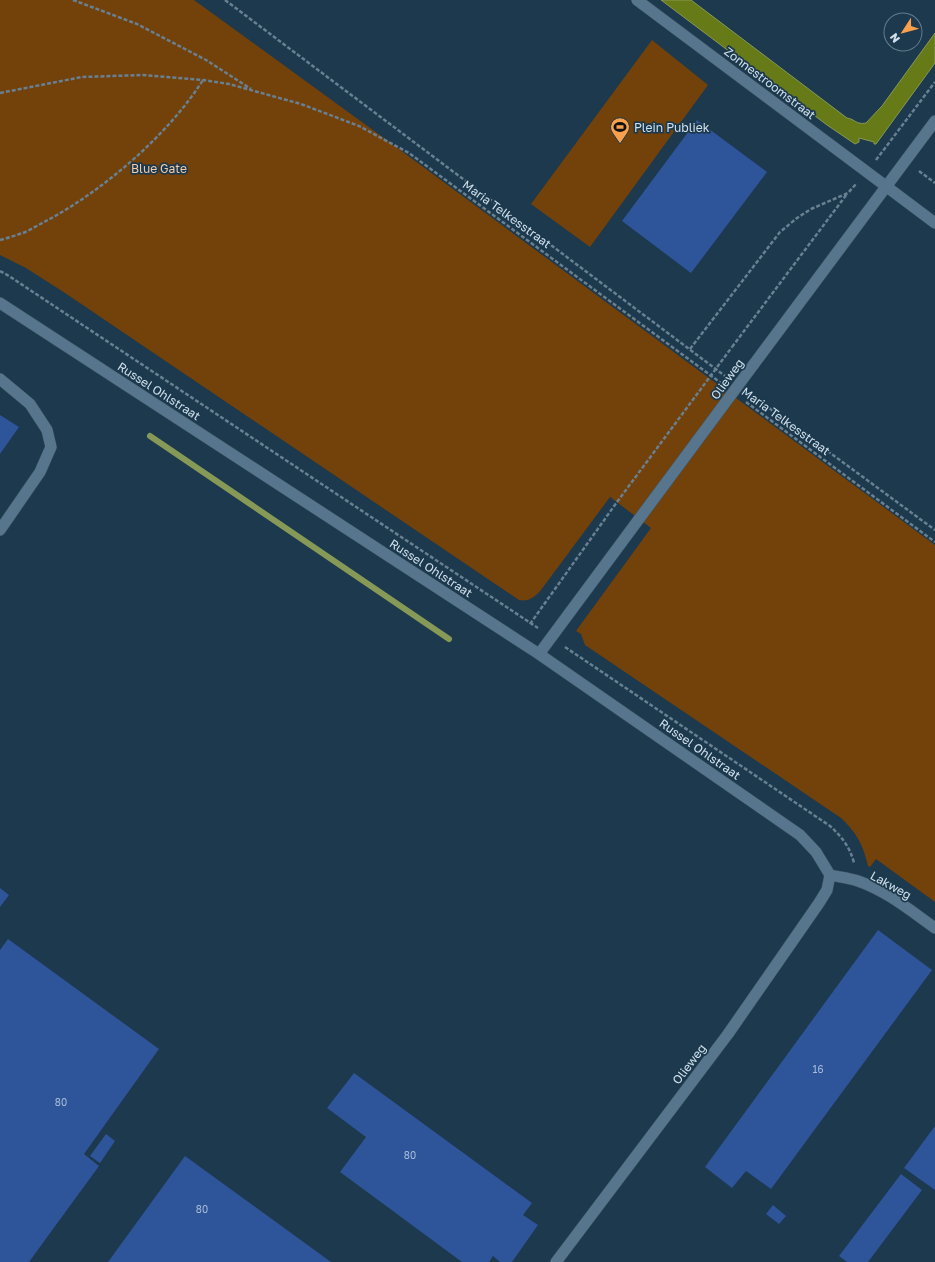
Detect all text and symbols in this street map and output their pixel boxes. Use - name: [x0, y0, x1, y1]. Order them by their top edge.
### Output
- north arrow: [883, 12, 923, 52]
- text: N: [887, 31, 902, 45]
- street label: Zonnestroomstraat: [721, 44, 819, 122]
- sports icon: Plein Publiek: [609, 116, 631, 144]
- place label: Plein Publiek: [634, 120, 710, 135]
- park label: Blue Gate: [131, 161, 187, 176]
- street label: Maria Telkesstraat: [460, 177, 554, 251]
- street label: Olieweg: [707, 356, 747, 402]
- street label: Russel Ohlstraat: [115, 359, 203, 423]
- street label: Maria Telkesstraat: [739, 384, 833, 458]
- street label: Russel Ohlstraat: [387, 536, 475, 600]
- street label: Russel Ohlstraat: [656, 715, 744, 783]
- street label: Lakweg: [868, 868, 914, 902]
- street label: Olieweg: [669, 1041, 709, 1087]
- house number: 16: [813, 1063, 823, 1075]
- house number: 80: [55, 1096, 67, 1108]
- house number: 80: [404, 1149, 416, 1161]
- house number: 80: [196, 1203, 208, 1215]

